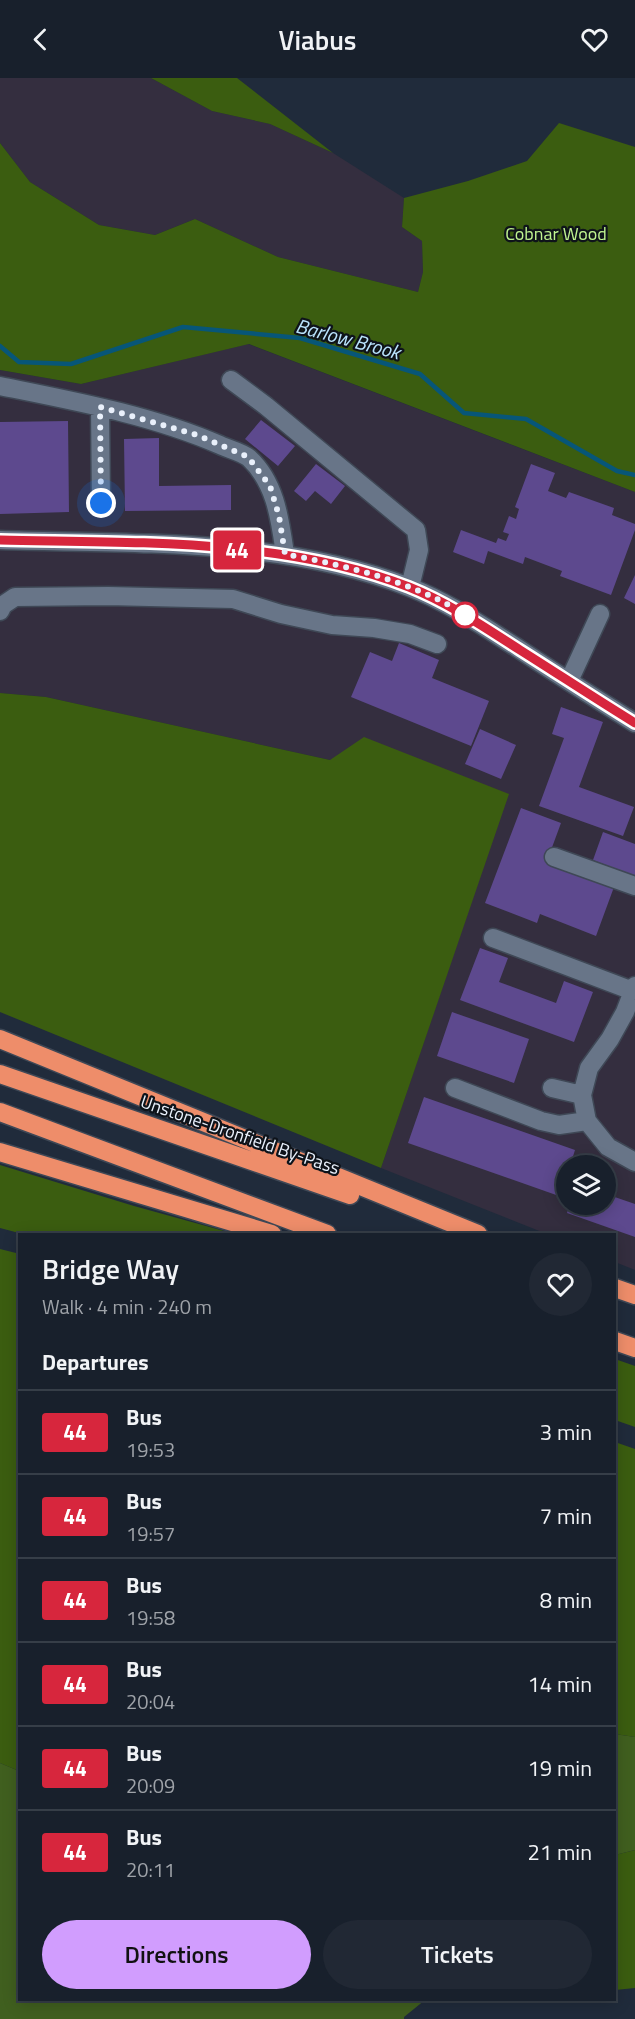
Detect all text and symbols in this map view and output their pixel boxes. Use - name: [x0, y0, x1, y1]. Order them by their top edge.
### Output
- text: Viabus: [278, 19, 357, 60]
- icon: back: [24, 23, 57, 56]
- icon: heart: [578, 23, 611, 56]
- park label: Cobnar Wood: [505, 220, 607, 247]
- water label: Barlow Brook: [292, 310, 406, 368]
- your location: [86, 488, 116, 518]
- line badge: 44: [210, 530, 264, 570]
- text: 44: [225, 534, 249, 566]
- unlabelled marker: [452, 602, 478, 628]
- street label: Unstone-Dronfield By-Pass: [137, 1088, 343, 1181]
- map controls: [556, 1155, 616, 1215]
- button: layers: [556, 1155, 616, 1215]
- text: Bridge Way: [42, 1247, 179, 1290]
- button: heart: [529, 1253, 592, 1316]
- text: Walk · 4 min · 240 m: [42, 1291, 212, 1322]
- text: Departures: [42, 1345, 149, 1379]
- text: Bus: [126, 1400, 162, 1434]
- text: 3 min: [540, 1415, 592, 1449]
- text: 44: [63, 1416, 87, 1448]
- text: 19:53: [126, 1434, 175, 1465]
- text: Bus: [126, 1484, 162, 1518]
- text: 7 min: [540, 1499, 592, 1533]
- text: 44: [63, 1500, 87, 1532]
- text: 19:57: [126, 1518, 175, 1549]
- text: Bus: [126, 1568, 162, 1602]
- text: 8 min: [540, 1583, 592, 1617]
- text: 44: [63, 1584, 87, 1616]
- text: 19:58: [126, 1602, 175, 1633]
- text: Bus: [126, 1652, 162, 1686]
- text: 14 min: [527, 1667, 592, 1701]
- text: 44: [63, 1668, 87, 1700]
- text: 20:04: [126, 1686, 175, 1717]
- text: Bus: [126, 1736, 162, 1770]
- text: 19 min: [527, 1751, 592, 1785]
- text: 44: [63, 1752, 87, 1784]
- text: 20:09: [126, 1770, 175, 1801]
- text: Bus: [126, 1820, 162, 1854]
- text: 21 min: [527, 1835, 592, 1869]
- text: 44: [63, 1836, 87, 1868]
- text: 20:11: [126, 1854, 175, 1885]
- button: Directions: [42, 1920, 311, 1989]
- button: Tickets: [323, 1920, 592, 1989]

